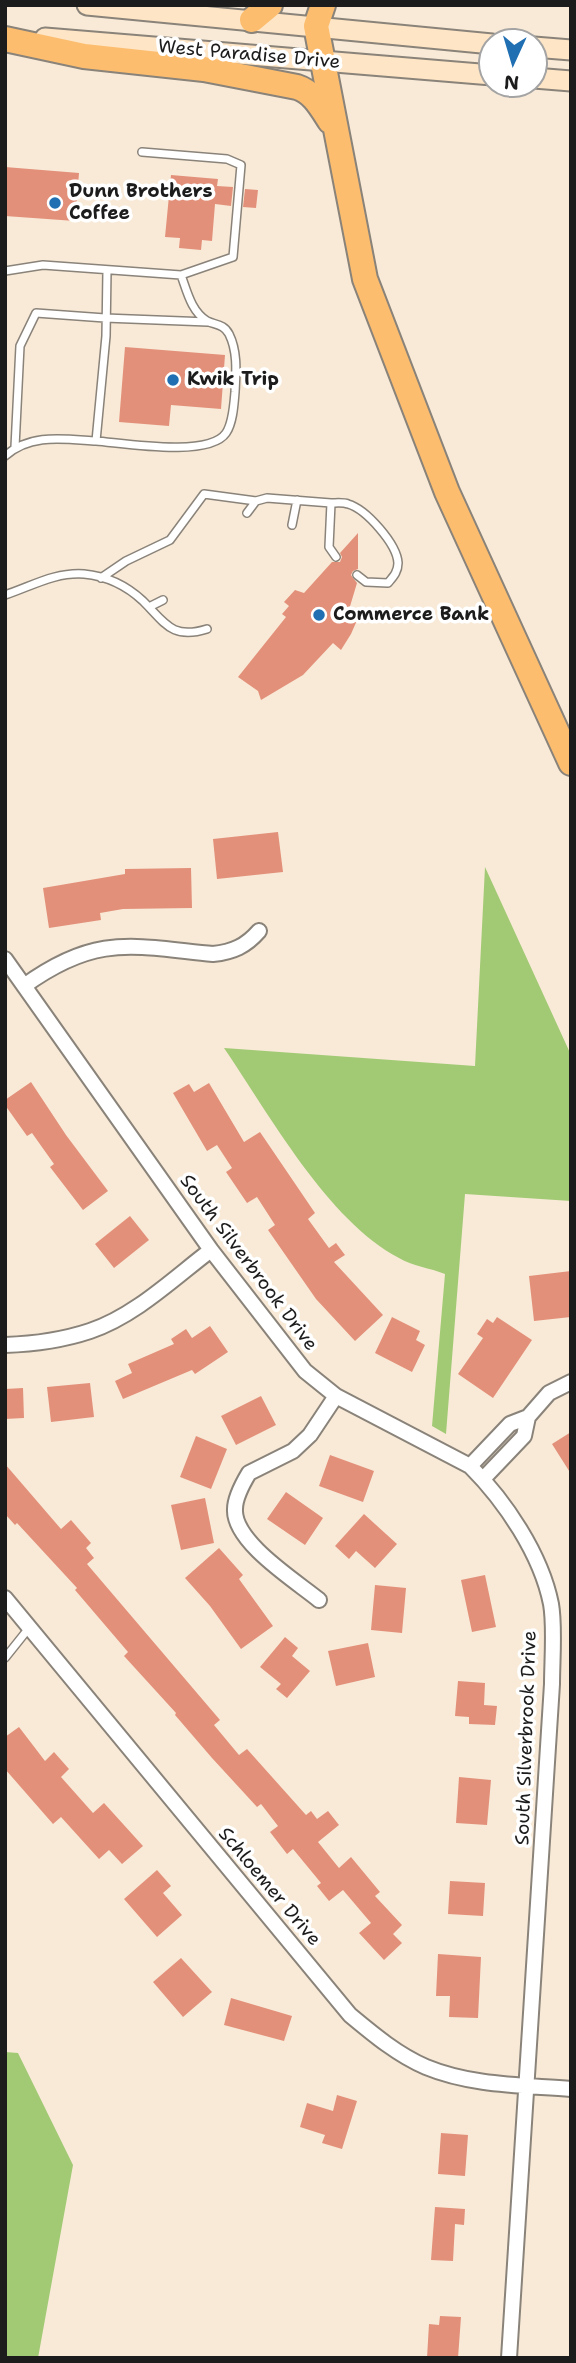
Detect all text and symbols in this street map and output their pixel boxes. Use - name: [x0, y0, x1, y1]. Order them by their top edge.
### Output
- north arrow: [478, 28, 548, 98]
- street label: West Paradise Drive: [157, 36, 341, 74]
- text: N: [503, 69, 520, 95]
- place label: Dunn Brothers Coffee: [69, 181, 212, 225]
- marker: Dunn Brothers Coffee: [47, 195, 63, 211]
- place label: Kwik Trip: [187, 369, 279, 391]
- marker: Kwik Trip: [165, 372, 181, 388]
- place label: Commerce Bank: [333, 604, 489, 626]
- marker: Commerce Bank: [311, 607, 327, 623]
- street label: South Silverbrook Drive: [174, 1170, 322, 1356]
- street label: South Silverbrook Drive: [512, 1630, 542, 1846]
- street label: Schloemer Drive: [213, 1823, 325, 1951]

